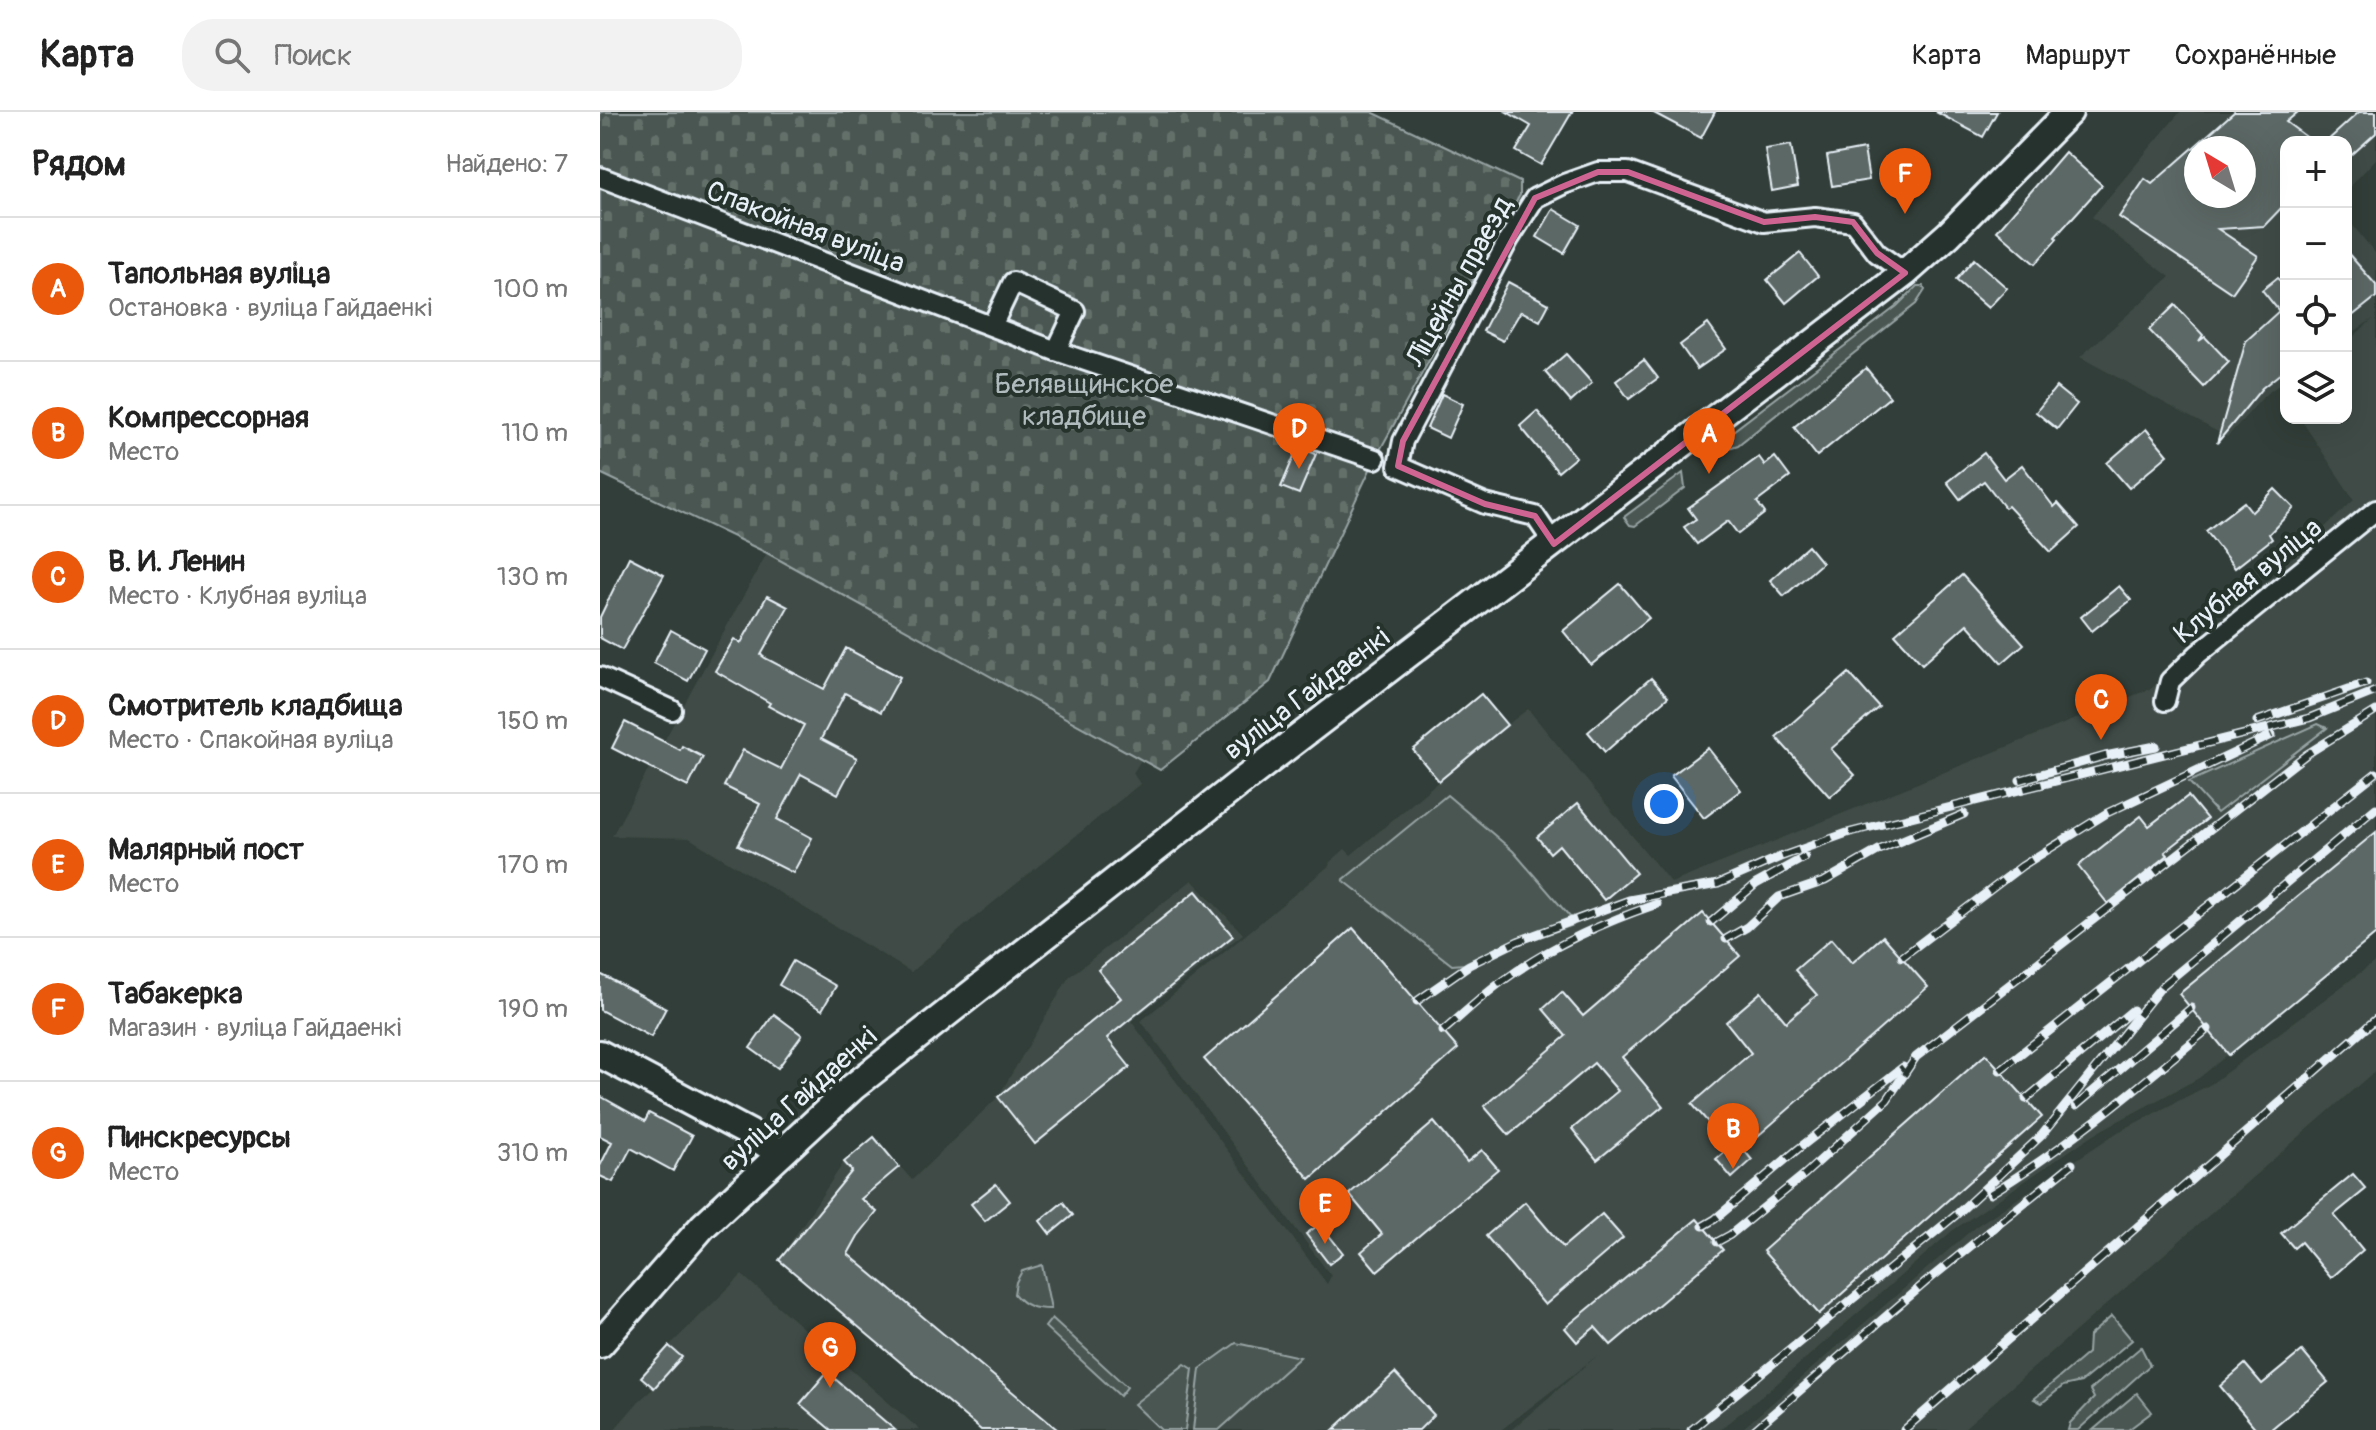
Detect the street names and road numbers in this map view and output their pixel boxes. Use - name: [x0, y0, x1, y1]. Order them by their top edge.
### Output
- street label: Спакойная вуліца: [701, 173, 910, 281]
- street label: Ліцейны праезд: [1398, 190, 1521, 374]
- street label: Клубная вуліца: [2167, 511, 2329, 652]
- street label: вуліца Гайдаенкі: [1217, 620, 1397, 768]
- street label: вуліца Гайдаенкі: [713, 1020, 885, 1179]

